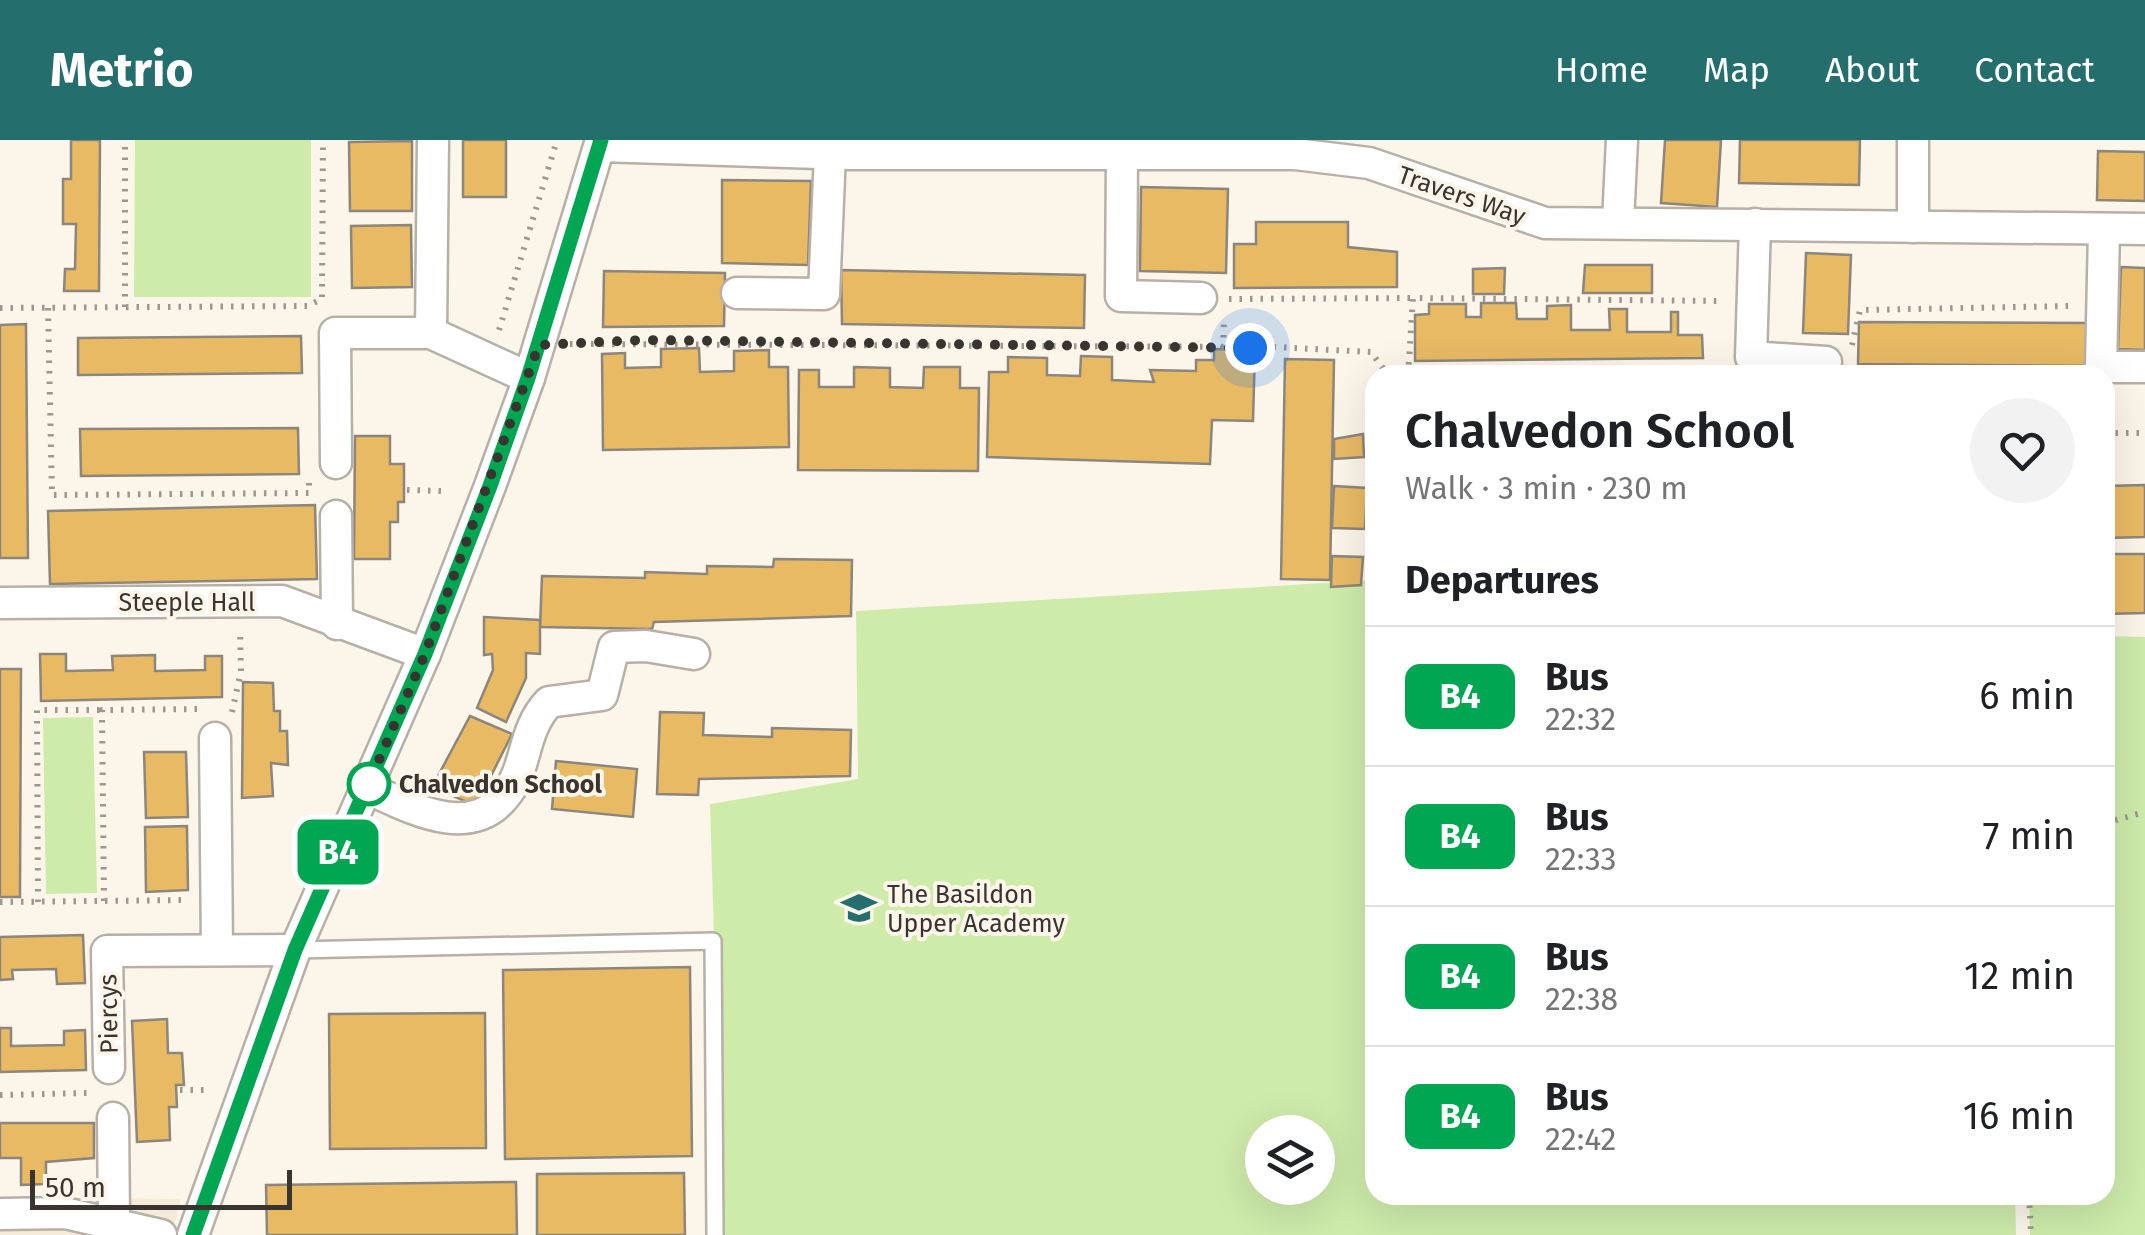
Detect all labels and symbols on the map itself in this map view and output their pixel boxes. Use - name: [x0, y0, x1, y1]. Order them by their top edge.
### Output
- street label: Travers Way: [1394, 160, 1530, 232]
- your location: [1225, 323, 1275, 373]
- street label: Steeple Hall: [119, 588, 255, 618]
- marker: Chalvedon School: [348, 763, 390, 805]
- place label: Chalvedon School: [399, 770, 602, 800]
- line badge: B4: [293, 820, 383, 884]
- place label: The Basildon Upper Academy: [887, 880, 1066, 939]
- school or university icon: The Basildon Upper Academy: [840, 889, 878, 927]
- street label: Piercys: [93, 974, 125, 1054]
- scale bar: [30, 1165, 292, 1210]

